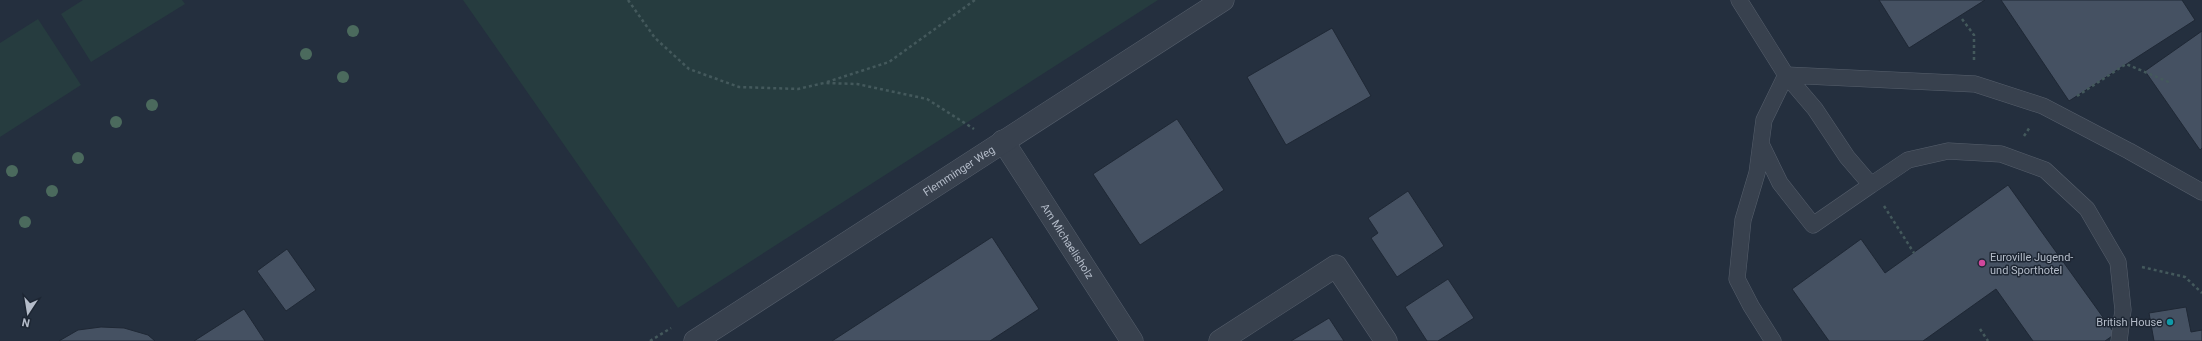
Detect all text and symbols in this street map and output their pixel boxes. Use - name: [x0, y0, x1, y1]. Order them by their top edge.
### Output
- street label: Flemminger Weg: [921, 143, 997, 199]
- street label: Am Michaelisholz: [1038, 201, 1096, 282]
- place label: Euroville Jugend- und Sporthotel: [1990, 251, 2073, 277]
- marker: Euroville Jugend- und Sporthotel: [1977, 258, 1987, 268]
- north arrow: [8, 293, 48, 333]
- text: N: [21, 315, 31, 329]
- place label: British House: [2096, 316, 2162, 329]
- marker: British House: [2165, 317, 2175, 327]

